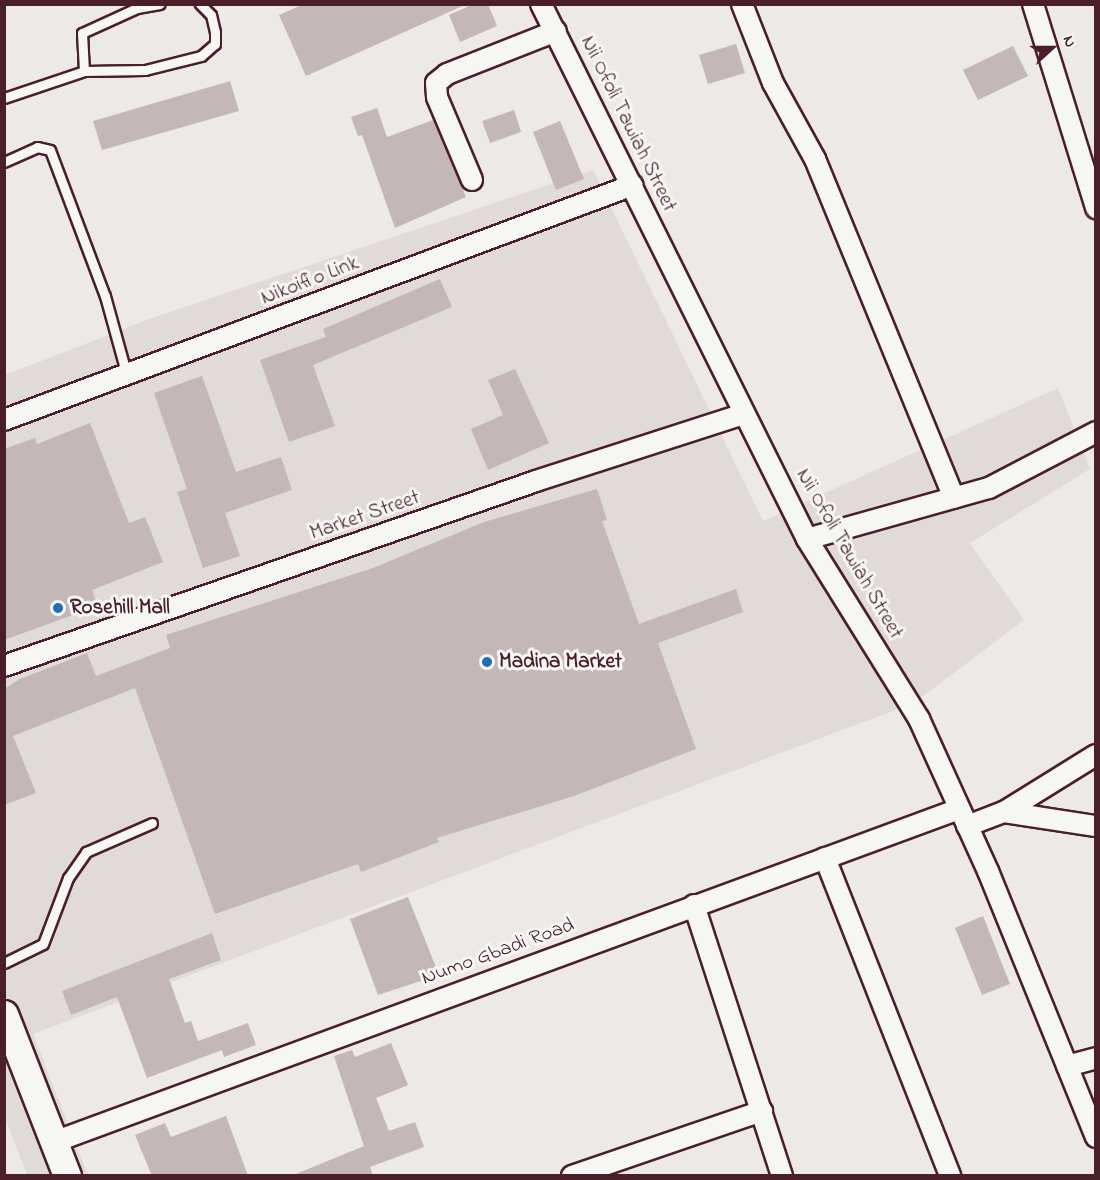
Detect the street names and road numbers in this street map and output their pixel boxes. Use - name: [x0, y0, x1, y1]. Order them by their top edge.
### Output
- street label: Nii Ofoli Tawiah Street: [574, 32, 682, 216]
- street label: Nikoifio Link: [258, 251, 362, 311]
- street label: Nii Ofoli Tawiah Street: [790, 464, 908, 644]
- street label: Market Street: [307, 485, 423, 547]
- street label: Numo Gbadi Road: [418, 913, 578, 991]

